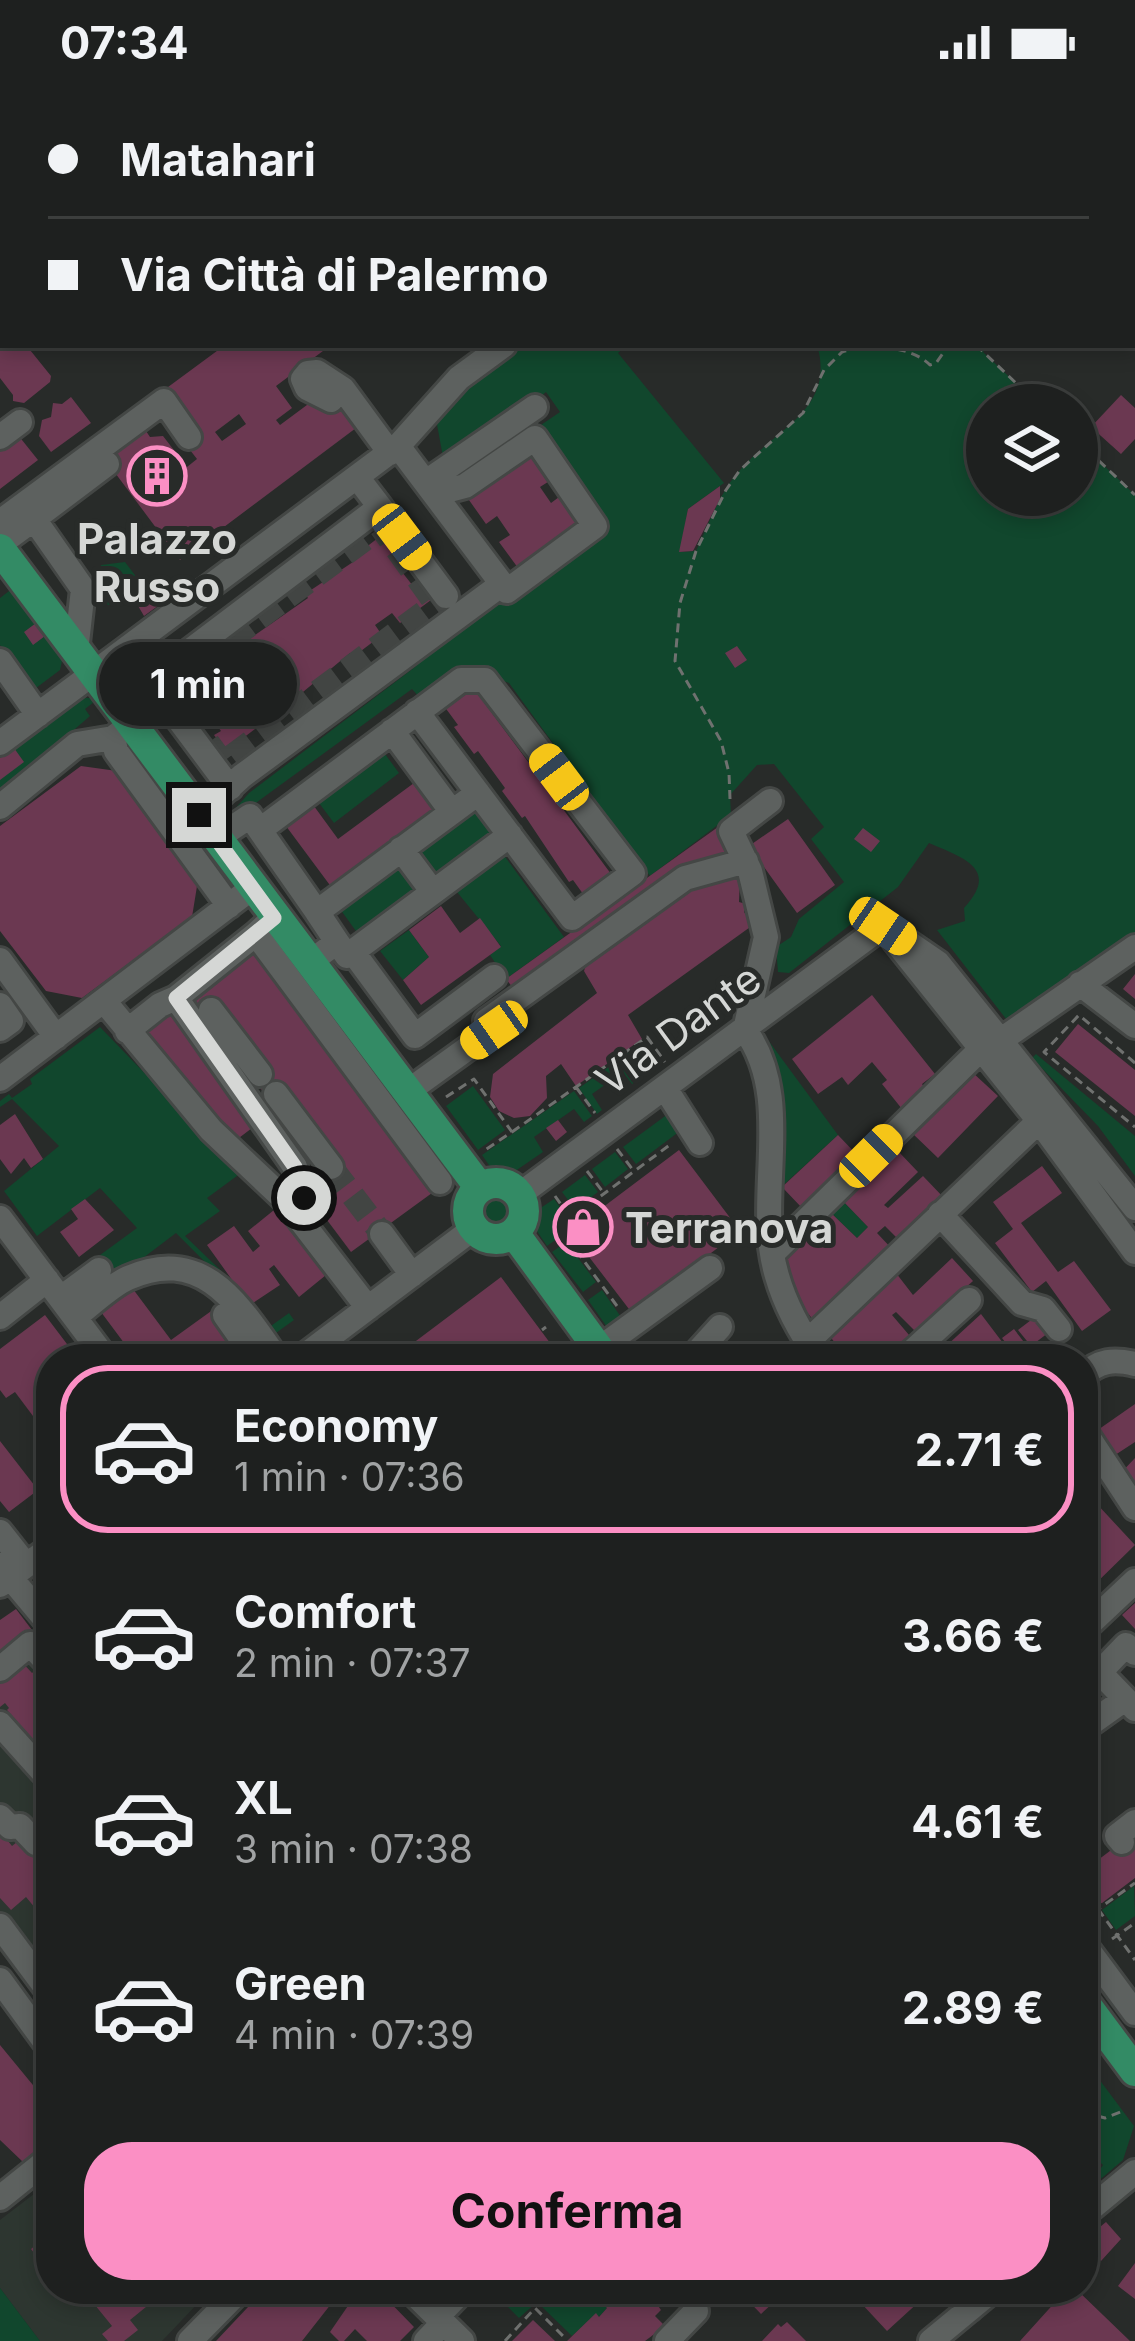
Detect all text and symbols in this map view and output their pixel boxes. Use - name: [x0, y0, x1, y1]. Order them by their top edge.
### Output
- text: 07:34: [60, 15, 189, 70]
- text: Matahari: [120, 132, 316, 187]
- text: Via Città di Palermo: [120, 247, 549, 302]
- map controls: [966, 384, 1098, 516]
- button: layers: [966, 384, 1098, 516]
- building icon: Palazzo Russo: [126, 445, 188, 507]
- car: [366, 497, 438, 577]
- place label: Palazzo Russo: [77, 513, 237, 612]
- callout: 1 min: [100, 641, 298, 725]
- text: 1 min: [150, 660, 246, 707]
- car: [523, 737, 595, 817]
- route end: [172, 788, 226, 842]
- car: [843, 891, 923, 961]
- street label: Via Dante: [586, 952, 770, 1106]
- car: [454, 995, 534, 1065]
- car: [833, 1118, 909, 1194]
- route start: [277, 1171, 331, 1225]
- shop icon: Terranova: [552, 1196, 614, 1258]
- place label: Terranova: [625, 1202, 833, 1253]
- icon: car: [90, 1395, 198, 1503]
- text: Economy: [234, 1398, 438, 1453]
- text: 2.71 €: [915, 1422, 1044, 1477]
- text: 1 min · 07:36: [234, 1453, 465, 1500]
- icon: car: [90, 1581, 198, 1689]
- text: Comfort: [234, 1584, 416, 1639]
- text: 3.66 €: [902, 1608, 1044, 1663]
- text: 2 min · 07:37: [234, 1639, 471, 1686]
- icon: car: [90, 1767, 198, 1875]
- text: XL: [234, 1770, 293, 1825]
- text: 4.61 €: [911, 1794, 1044, 1849]
- text: 3 min · 07:38: [234, 1825, 473, 1872]
- icon: car: [90, 1953, 198, 2061]
- text: Green: [234, 1956, 367, 2011]
- text: 2.89 €: [902, 1980, 1044, 2035]
- text: 4 min · 07:39: [234, 2011, 474, 2058]
- button: Conferma: [84, 2142, 1050, 2280]

